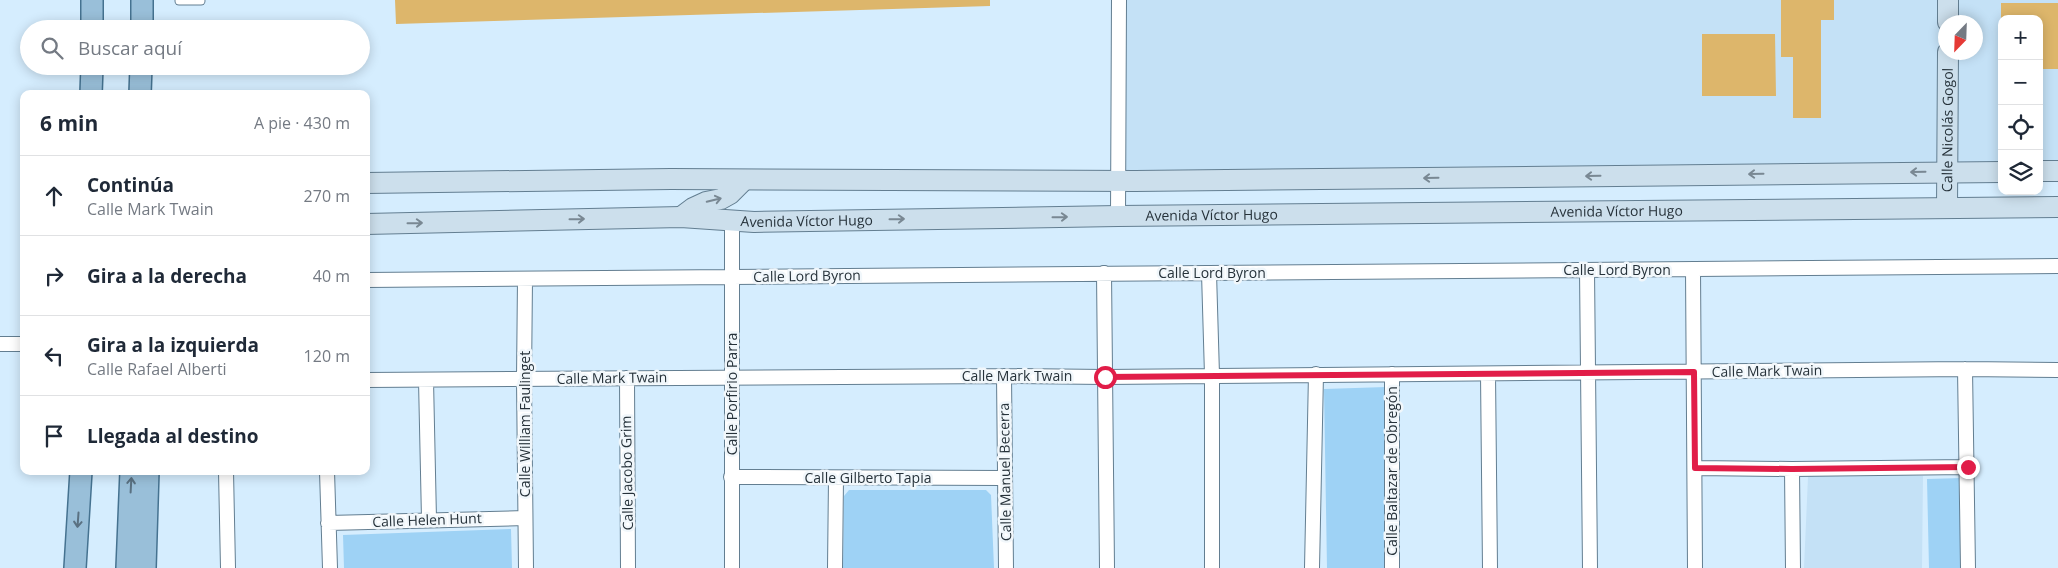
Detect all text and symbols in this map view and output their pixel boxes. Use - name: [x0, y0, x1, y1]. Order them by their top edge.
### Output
- north arrow: [1938, 15, 1983, 60]
- map controls: [1998, 15, 2043, 195]
- button: +: [1998, 15, 2043, 60]
- search box: [20, 20, 370, 75]
- icon: search: [38, 34, 66, 62]
- text: Buscar aquí: [78, 35, 182, 61]
- button: −: [1998, 60, 2043, 105]
- street label: Calle Nicolás Gogol: [1937, 68, 1957, 192]
- button: locate: [1998, 105, 2043, 150]
- text: 6 min: [40, 109, 98, 137]
- text: A pie · 430 m: [254, 112, 350, 134]
- button: layers: [1998, 150, 2043, 195]
- one-way arrow: [1910, 167, 1926, 177]
- one-way arrow: [1748, 169, 1764, 179]
- one-way arrow: [1585, 171, 1602, 181]
- text: Continúa: [87, 172, 174, 198]
- one-way arrow: [1423, 173, 1439, 182]
- icon: ahead: [40, 182, 68, 210]
- text: 270 m: [304, 185, 350, 207]
- one-way arrow: [705, 195, 721, 204]
- text: Calle Mark Twain: [87, 198, 214, 220]
- street label: Avenida Víctor Hugo: [1550, 201, 1683, 221]
- street label: Avenida Víctor Hugo: [1145, 204, 1278, 225]
- street label: Avenida Víctor Hugo: [740, 210, 873, 231]
- one-way arrow: [1051, 212, 1067, 222]
- one-way arrow: [569, 214, 585, 223]
- one-way arrow: [889, 215, 905, 224]
- one-way arrow: [407, 218, 423, 227]
- street label: Calle Lord Byron: [1563, 260, 1671, 279]
- icon: right: [40, 262, 68, 290]
- text: Gira a la derecha: [87, 263, 247, 289]
- street label: Calle Lord Byron: [1158, 263, 1266, 282]
- text: 40 m: [313, 265, 350, 287]
- street label: Calle Lord Byron: [753, 265, 861, 286]
- text: Gira a la izquierda: [87, 332, 259, 358]
- street label: Calle Porfirio Parra: [722, 333, 741, 455]
- icon: left: [40, 342, 68, 370]
- text: 120 m: [304, 345, 350, 367]
- street label: Calle William Faulinget: [515, 351, 534, 497]
- text: Calle Rafael Alberti: [87, 358, 227, 380]
- street label: Calle Mark Twain: [1711, 360, 1823, 381]
- street label: Calle Mark Twain: [962, 366, 1072, 385]
- route start: [1094, 366, 1117, 389]
- street label: Calle Mark Twain: [556, 367, 668, 388]
- street label: Calle Baltazar de Obregón: [1382, 386, 1401, 556]
- street label: Calle Manuel Becerra: [994, 403, 1015, 541]
- street label: Calle Jacobo Grim: [616, 415, 637, 531]
- icon: arrive: [40, 422, 68, 450]
- text: Llegada al destino: [87, 423, 259, 449]
- route end: [1957, 456, 1980, 479]
- street label: Calle Gilberto Tapia: [805, 468, 931, 487]
- one-way arrow: [126, 477, 135, 493]
- street label: Calle Helen Hunt: [372, 508, 482, 531]
- one-way arrow: [73, 511, 83, 527]

